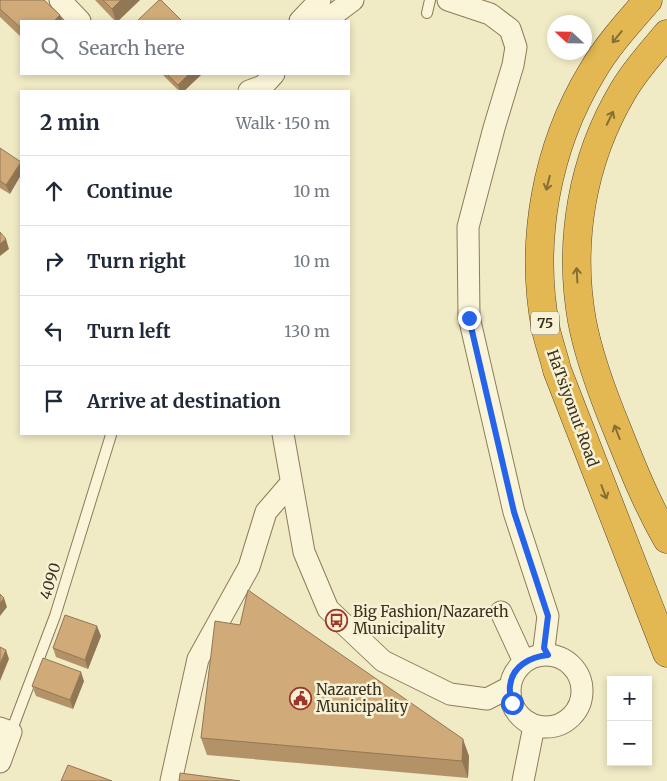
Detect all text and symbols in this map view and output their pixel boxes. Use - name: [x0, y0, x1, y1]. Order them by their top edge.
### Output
- north arrow: [547, 15, 592, 60]
- search box: [20, 20, 350, 75]
- one-way arrow: [611, 30, 622, 43]
- icon: search: [38, 34, 66, 62]
- text: Search here: [78, 36, 185, 60]
- text: 2 min: [40, 109, 100, 136]
- one-way arrow: [605, 111, 615, 126]
- text: Walk · 150 m: [236, 113, 330, 133]
- one-way arrow: [543, 175, 552, 191]
- icon: ahead: [40, 177, 68, 205]
- text: Continue: [87, 179, 173, 203]
- text: 10 m: [293, 181, 330, 201]
- icon: right: [40, 247, 68, 275]
- text: Turn right: [87, 249, 186, 273]
- text: 10 m: [293, 251, 330, 271]
- one-way arrow: [572, 267, 581, 283]
- route end: [458, 307, 481, 330]
- road number: 75: [531, 312, 559, 334]
- icon: left: [40, 317, 68, 345]
- text: Turn left: [87, 319, 171, 343]
- text: 130 m: [284, 321, 330, 341]
- street label: HaTsiyonut Road: [543, 347, 603, 469]
- icon: arrive: [40, 387, 68, 415]
- text: Arrive at destination: [87, 389, 281, 413]
- one-way arrow: [612, 424, 621, 439]
- one-way arrow: [600, 484, 609, 499]
- street label: 4090: [35, 560, 65, 602]
- place label: Big Fashion/Nazareth Municipality: [353, 602, 509, 638]
- bus stop icon: Big Fashion/Nazareth Municipality: [325, 608, 349, 632]
- map controls: [607, 676, 652, 766]
- button: +: [607, 676, 652, 721]
- place label: Nazareth Municipality: [316, 680, 408, 716]
- public building icon: Nazareth Municipality: [288, 686, 312, 710]
- route start: [501, 692, 524, 715]
- button: −: [607, 721, 652, 766]

